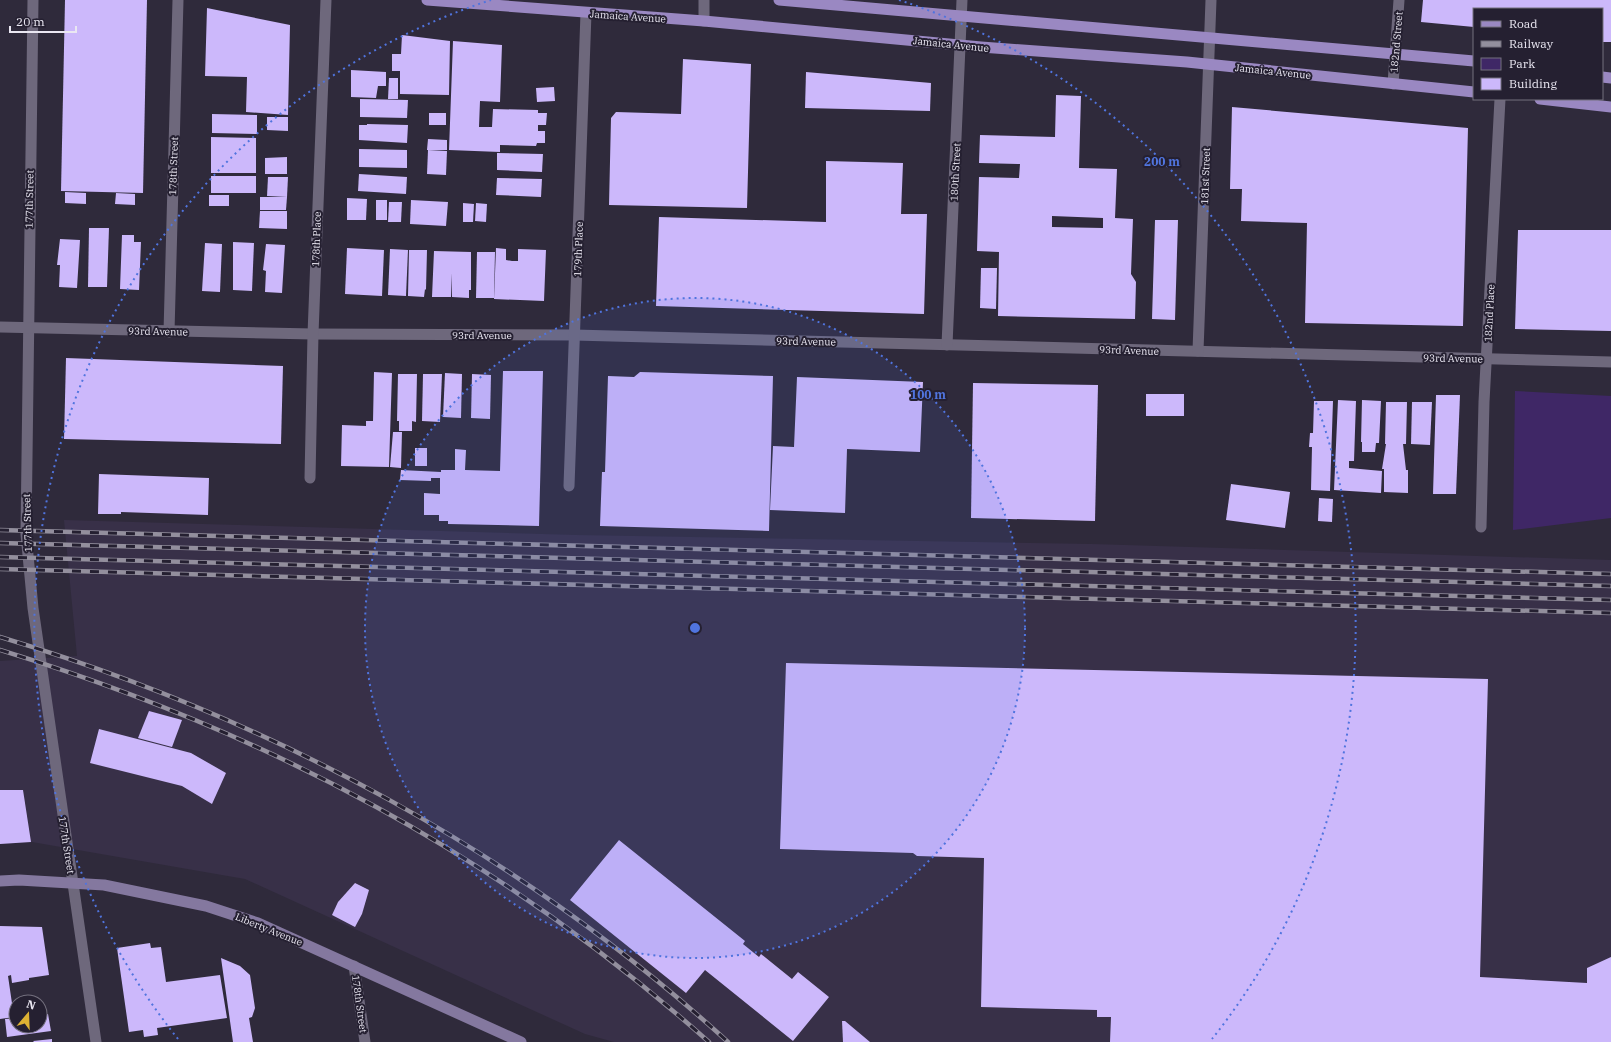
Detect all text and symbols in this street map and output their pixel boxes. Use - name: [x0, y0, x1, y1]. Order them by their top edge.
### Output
- street label: Jamaica Avenue: [590, 7, 666, 26]
- scale bar: [10, 8, 76, 34]
- legend: [1473, 8, 1603, 100]
- street label: 182nd Street: [1387, 11, 1406, 73]
- text: 20 m: [16, 14, 45, 29]
- text: Road: [1509, 16, 1538, 31]
- street label: Jamaica Avenue: [912, 34, 990, 55]
- text: Railway: [1509, 36, 1554, 51]
- text: Park: [1509, 56, 1535, 71]
- street label: Jamaica Avenue: [1234, 61, 1312, 82]
- text: Building: [1509, 76, 1557, 91]
- street label: 178th Street: [166, 136, 181, 195]
- street label: 180th Street: [947, 142, 964, 201]
- street label: 181st Street: [1198, 147, 1213, 205]
- text: 200 m: [1144, 154, 1180, 169]
- street label: 177th Street: [22, 169, 37, 228]
- street label: 178th Place: [309, 211, 324, 267]
- street label: 179th Place: [571, 221, 586, 277]
- street label: 182nd Place: [1481, 284, 1498, 342]
- street label: 93rd Avenue: [128, 324, 188, 339]
- street label: 93rd Avenue: [452, 329, 512, 342]
- street label: 93rd Avenue: [776, 334, 836, 349]
- street label: 93rd Avenue: [1099, 343, 1159, 358]
- street label: 93rd Avenue: [1423, 351, 1483, 366]
- text: 100 m: [910, 387, 946, 402]
- street label: 177th Street: [20, 493, 35, 552]
- centre of rings: [688, 621, 702, 635]
- street label: 177th Street: [56, 815, 78, 875]
- street label: Liberty Avenue: [233, 910, 304, 949]
- street label: 178th Street: [349, 974, 370, 1034]
- north arrow: [8, 994, 48, 1034]
- text: N: [25, 997, 38, 1013]

